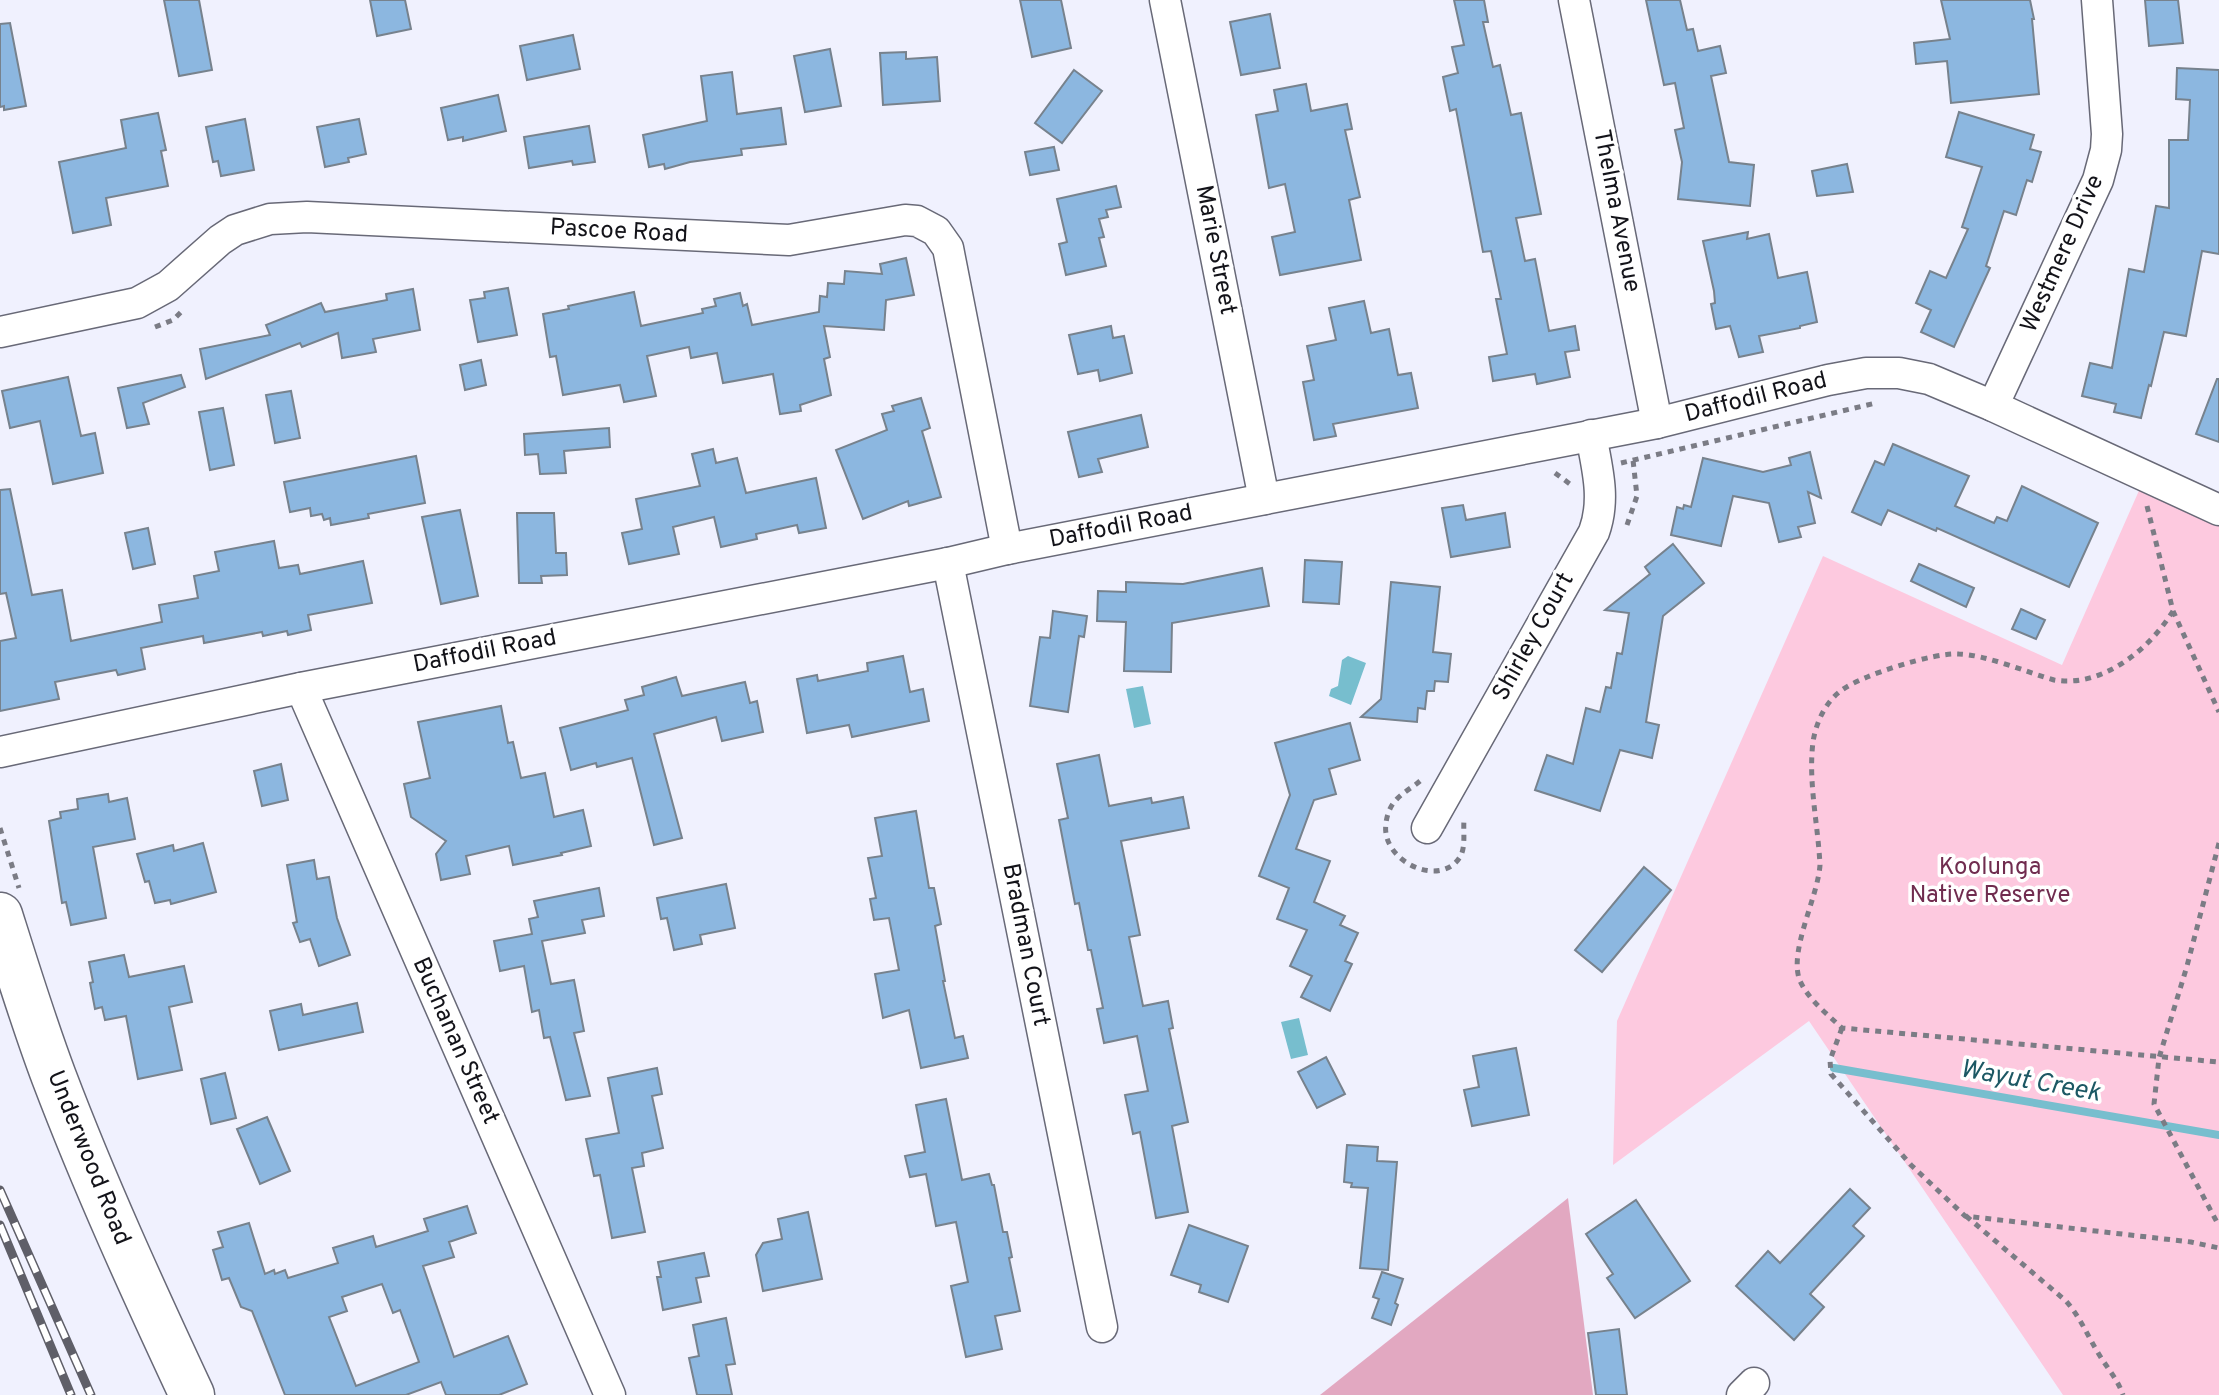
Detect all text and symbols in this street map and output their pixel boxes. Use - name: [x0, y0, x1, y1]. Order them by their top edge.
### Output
- street label: Thelma Avenue: [1586, 127, 1646, 295]
- street label: Westmere Drive: [2015, 170, 2111, 338]
- street label: Marie Street: [1188, 183, 1242, 317]
- street label: Pascoe Road: [549, 213, 689, 251]
- street label: Daffodil Road: [1682, 366, 1830, 430]
- street label: Daffodil Road: [1047, 498, 1195, 556]
- street label: Shirley Court: [1487, 568, 1581, 706]
- street label: Daffodil Road: [411, 623, 559, 681]
- park label: Koolunga Native Reserve: [1910, 853, 2070, 911]
- street label: Bradman Court: [995, 861, 1055, 1029]
- street label: Buchanan Street: [405, 953, 505, 1129]
- water label: Wayut Creek: [1957, 1053, 2103, 1111]
- street label: Underwood Road: [39, 1066, 137, 1250]

